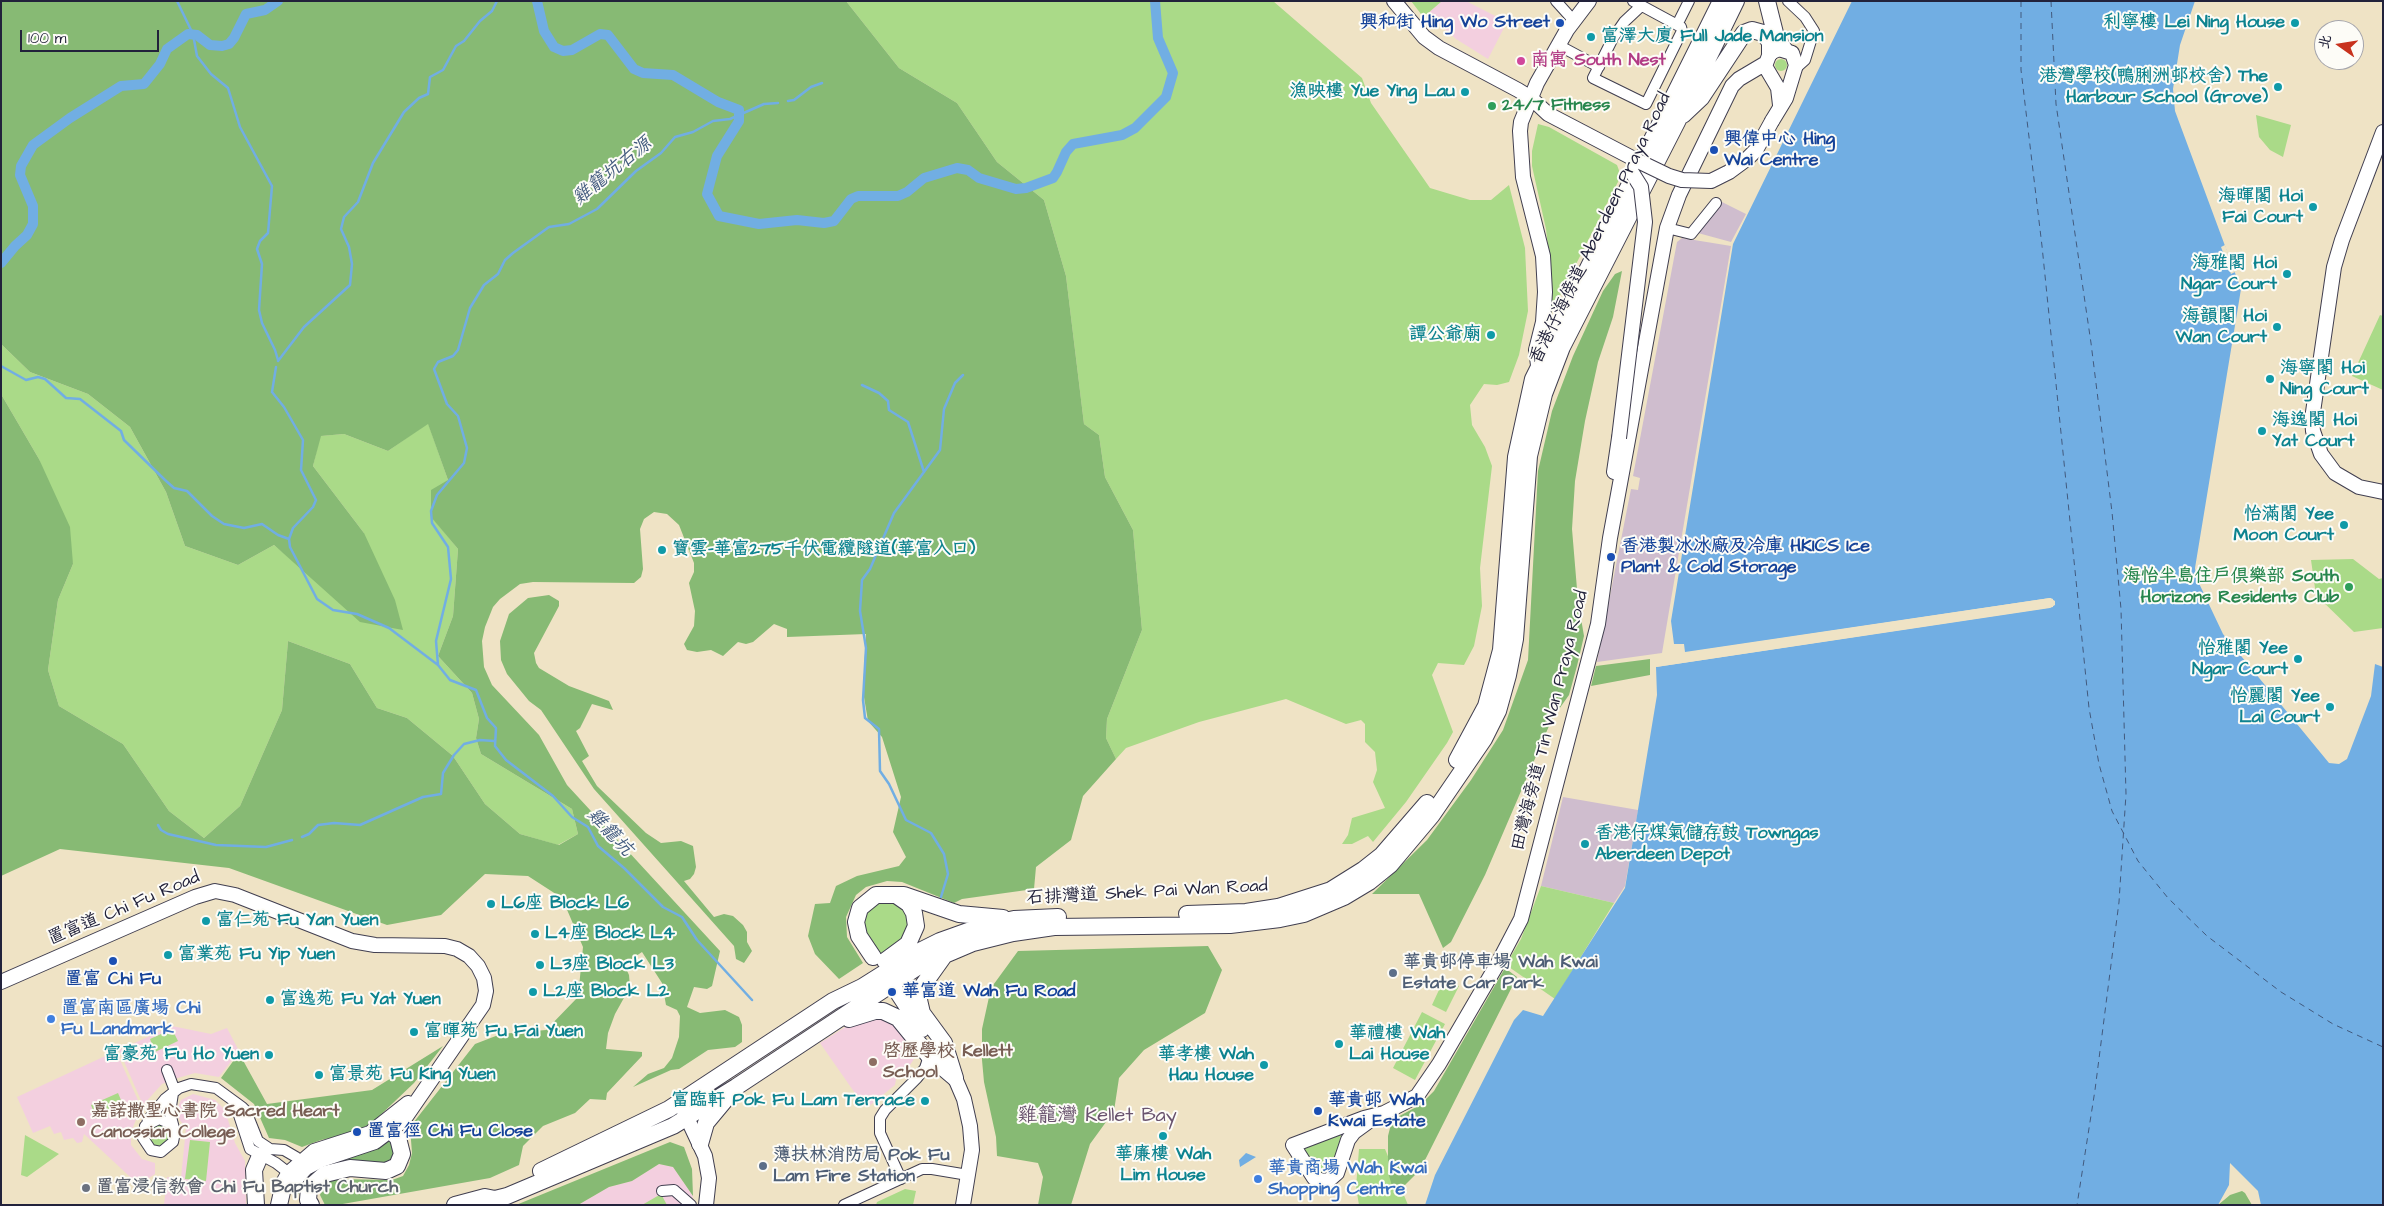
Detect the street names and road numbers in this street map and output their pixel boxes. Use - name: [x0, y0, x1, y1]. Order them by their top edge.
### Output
- street label: 香港仔海傍道 Aberdeen Praya Road: [1526, 90, 1676, 368]
- street label: 田灣海旁道 Tin Wan Praya Road: [1508, 588, 1594, 854]
- street label: 置富道 Chi Fu Road: [45, 867, 203, 951]
- street label: 石排灣道 Shek Pai Wan Road: [1026, 876, 1268, 910]

